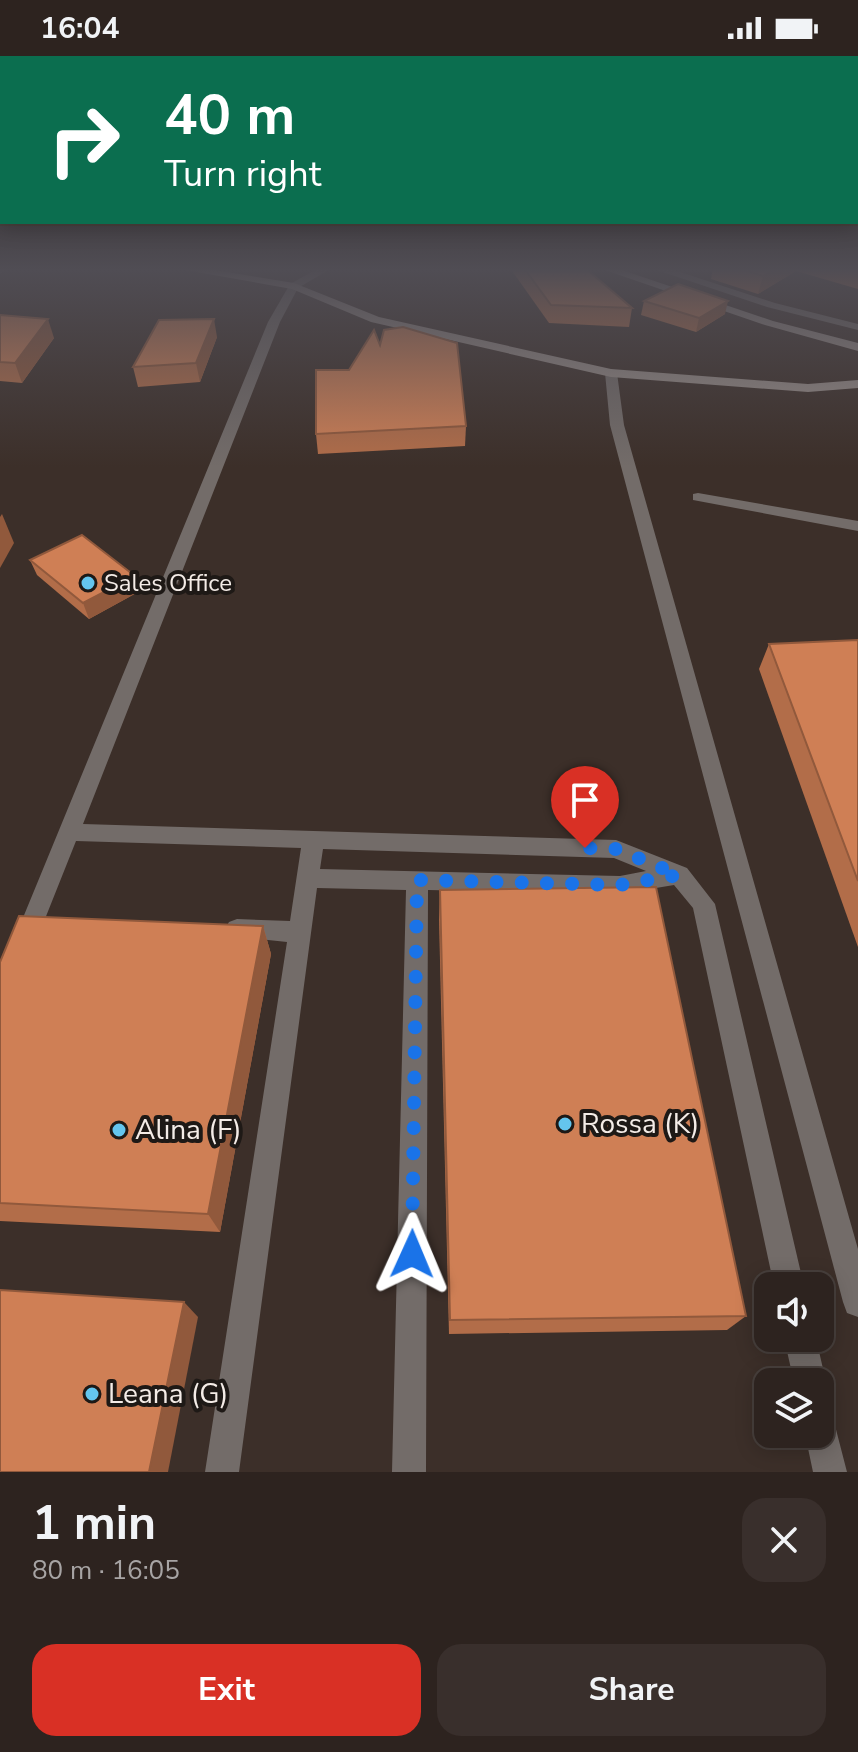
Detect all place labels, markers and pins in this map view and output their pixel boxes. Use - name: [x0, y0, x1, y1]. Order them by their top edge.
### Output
- place label: Sales Office: [104, 567, 232, 599]
- marker: Sales Office: [79, 574, 97, 592]
- pin: [551, 766, 619, 848]
- place label: Rossa (K): [581, 1105, 699, 1143]
- place label: Alina (F): [135, 1111, 242, 1149]
- marker: Rossa (K): [556, 1115, 574, 1133]
- marker: Alina (F): [110, 1121, 128, 1139]
- place label: Leana (G): [108, 1375, 228, 1413]
- marker: Leana (G): [83, 1385, 101, 1403]

